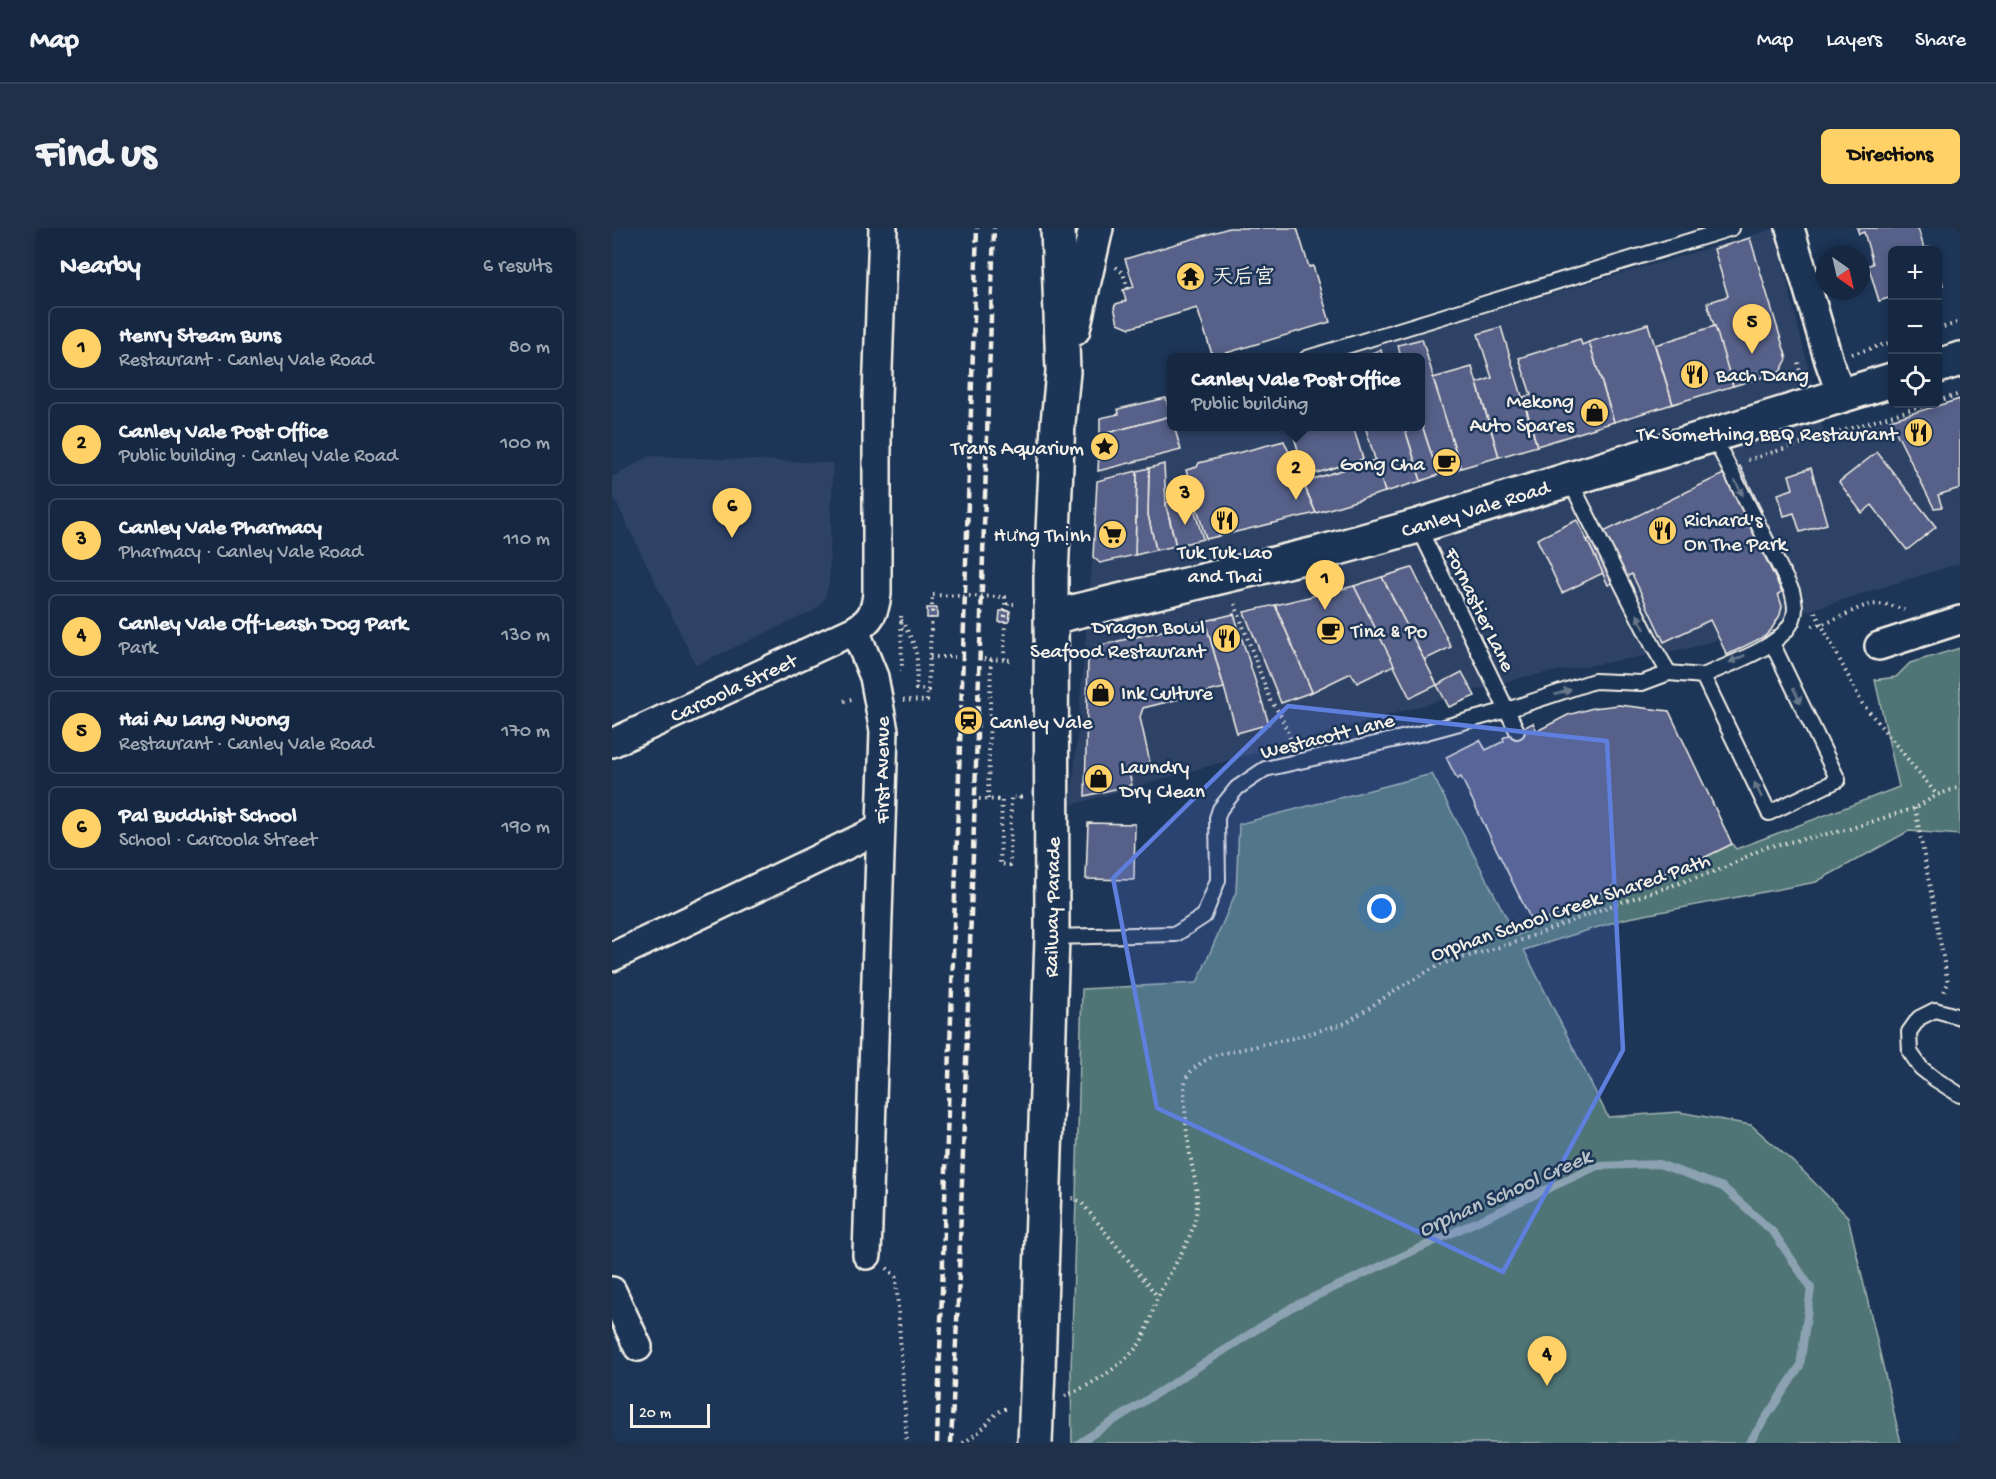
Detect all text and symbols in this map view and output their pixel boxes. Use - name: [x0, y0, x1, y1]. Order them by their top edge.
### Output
- text: Map: [30, 25, 79, 58]
- text: Map: [1757, 29, 1793, 54]
- text: Layers: [1826, 29, 1882, 54]
- text: Share: [1915, 29, 1966, 54]
- button: Directions: [1821, 129, 1960, 184]
- text: Find us: [36, 132, 156, 181]
- north arrow: [1816, 246, 1870, 300]
- map controls: [1888, 246, 1942, 408]
- button: +: [1888, 246, 1942, 300]
- text: Nearby: [60, 252, 141, 283]
- text: 6 results: [483, 256, 552, 279]
- temple icon: 天后宫: [1175, 260, 1207, 292]
- place label: 天后宫: [1212, 265, 1275, 292]
- button: −: [1888, 300, 1942, 354]
- pin: 5: [1732, 304, 1772, 354]
- text: Henry Steam Buns: [119, 324, 281, 350]
- text: 1: [77, 337, 86, 360]
- text: 80 m: [509, 337, 550, 360]
- text: Restaurant · Canley Vale Road: [119, 350, 374, 373]
- popup: [1167, 353, 1425, 431]
- button: locate: [1888, 354, 1942, 408]
- restaurant icon: Bach Dang: [1679, 358, 1711, 390]
- place label: Bach Dang: [1715, 365, 1809, 390]
- text: Canley Vale Post Office: [1192, 368, 1400, 394]
- place label: Mekong Auto Spares: [1470, 391, 1575, 440]
- text: Public building: [1192, 394, 1308, 417]
- shop icon: Mekong Auto Spares: [1579, 396, 1611, 428]
- restaurant icon: TK Something BBQ Restaurant: [1902, 417, 1934, 449]
- text: Canley Vale Post Office: [119, 420, 328, 446]
- place label: TK Something BBQ Restaurant: [1636, 424, 1899, 449]
- place icon: Trans Aquarium: [1089, 431, 1121, 463]
- text: 2: [77, 433, 86, 456]
- text: 100 m: [500, 433, 550, 456]
- place label: Trans Aquarium: [950, 438, 1084, 463]
- text: Public building · Canley Vale Road: [119, 446, 398, 469]
- cafe icon: Gong Cha: [1430, 447, 1462, 479]
- pin: 2: [1276, 450, 1316, 500]
- place label: Gong Cha: [1340, 454, 1426, 479]
- pin: 3: [1166, 476, 1204, 525]
- street label: Canley Vale Road: [1399, 476, 1555, 546]
- one-way arrow: [1734, 479, 1744, 497]
- pin: 6: [712, 488, 752, 538]
- restaurant icon: Tuk Tuk Lao and Thai: [1209, 504, 1241, 536]
- place label: Richard's On The Park: [1684, 510, 1789, 559]
- restaurant icon: Richard's On The Park: [1647, 515, 1679, 547]
- text: Canley Vale Pharmacy: [119, 516, 322, 542]
- supermarket icon: Hưng Thịnh: [1096, 518, 1128, 550]
- place label: Hưng Thịnh: [994, 525, 1091, 550]
- text: 3: [76, 529, 87, 552]
- text: 110 m: [504, 529, 550, 552]
- text: Pharmacy · Canley Vale Road: [119, 542, 363, 565]
- place label: Tuk Tuk Lao and Thai: [1177, 542, 1272, 591]
- street label: Fornastier Lane: [1437, 543, 1519, 678]
- pin: 1: [1306, 560, 1344, 610]
- text: Canley Vale Off-Leash Dog Park: [119, 612, 408, 638]
- one-way arrow: [1636, 613, 1646, 630]
- cafe icon: Tina & Po: [1314, 614, 1346, 646]
- place label: Dragon Bowl Seafood Restaurant: [1030, 617, 1207, 666]
- place label: Tina & Po: [1350, 621, 1427, 646]
- restaurant icon: Dragon Bowl Seafood Restaurant: [1210, 622, 1242, 654]
- text: 4: [77, 625, 86, 648]
- text: 130 m: [501, 625, 550, 648]
- text: Park: [119, 638, 157, 661]
- street label: Carcoola Street: [667, 649, 804, 730]
- one-way arrow: [1729, 655, 1746, 664]
- shop icon: Ink Culture: [1084, 676, 1116, 708]
- place label: Ink Culture: [1121, 683, 1214, 708]
- one-way arrow: [1554, 686, 1572, 696]
- one-way arrow: [1792, 687, 1802, 705]
- station icon: Canley Vale: [953, 705, 985, 737]
- text: Hai Au Lang Nuong: [119, 708, 290, 734]
- street label: Westacott Lane: [1258, 709, 1398, 767]
- place label: Canley Vale: [990, 712, 1094, 737]
- street label: First Avenue: [872, 715, 897, 825]
- text: 5: [76, 721, 87, 744]
- text: 170 m: [501, 721, 550, 744]
- text: Restaurant · Canley Vale Road: [119, 734, 374, 757]
- place label: Laundry Dry Clean: [1118, 757, 1205, 806]
- shop icon: Laundry Dry Clean: [1083, 762, 1115, 794]
- one-way arrow: [1754, 782, 1763, 799]
- text: Pal Buddhist School: [119, 804, 297, 830]
- text: 6: [76, 817, 87, 840]
- text: 190 m: [502, 817, 550, 840]
- text: School · Carcoola Street: [119, 830, 317, 853]
- street label: Railway Parade: [1041, 835, 1068, 978]
- street label: Orphan School Creek Shared Path: [1428, 850, 1714, 969]
- your location: [1367, 894, 1396, 923]
- water label: Orphan School Creek: [1415, 1144, 1598, 1244]
- pin: 4: [1528, 1336, 1566, 1386]
- scale bar: [630, 1401, 710, 1428]
- text: 20 m: [639, 1405, 671, 1424]

